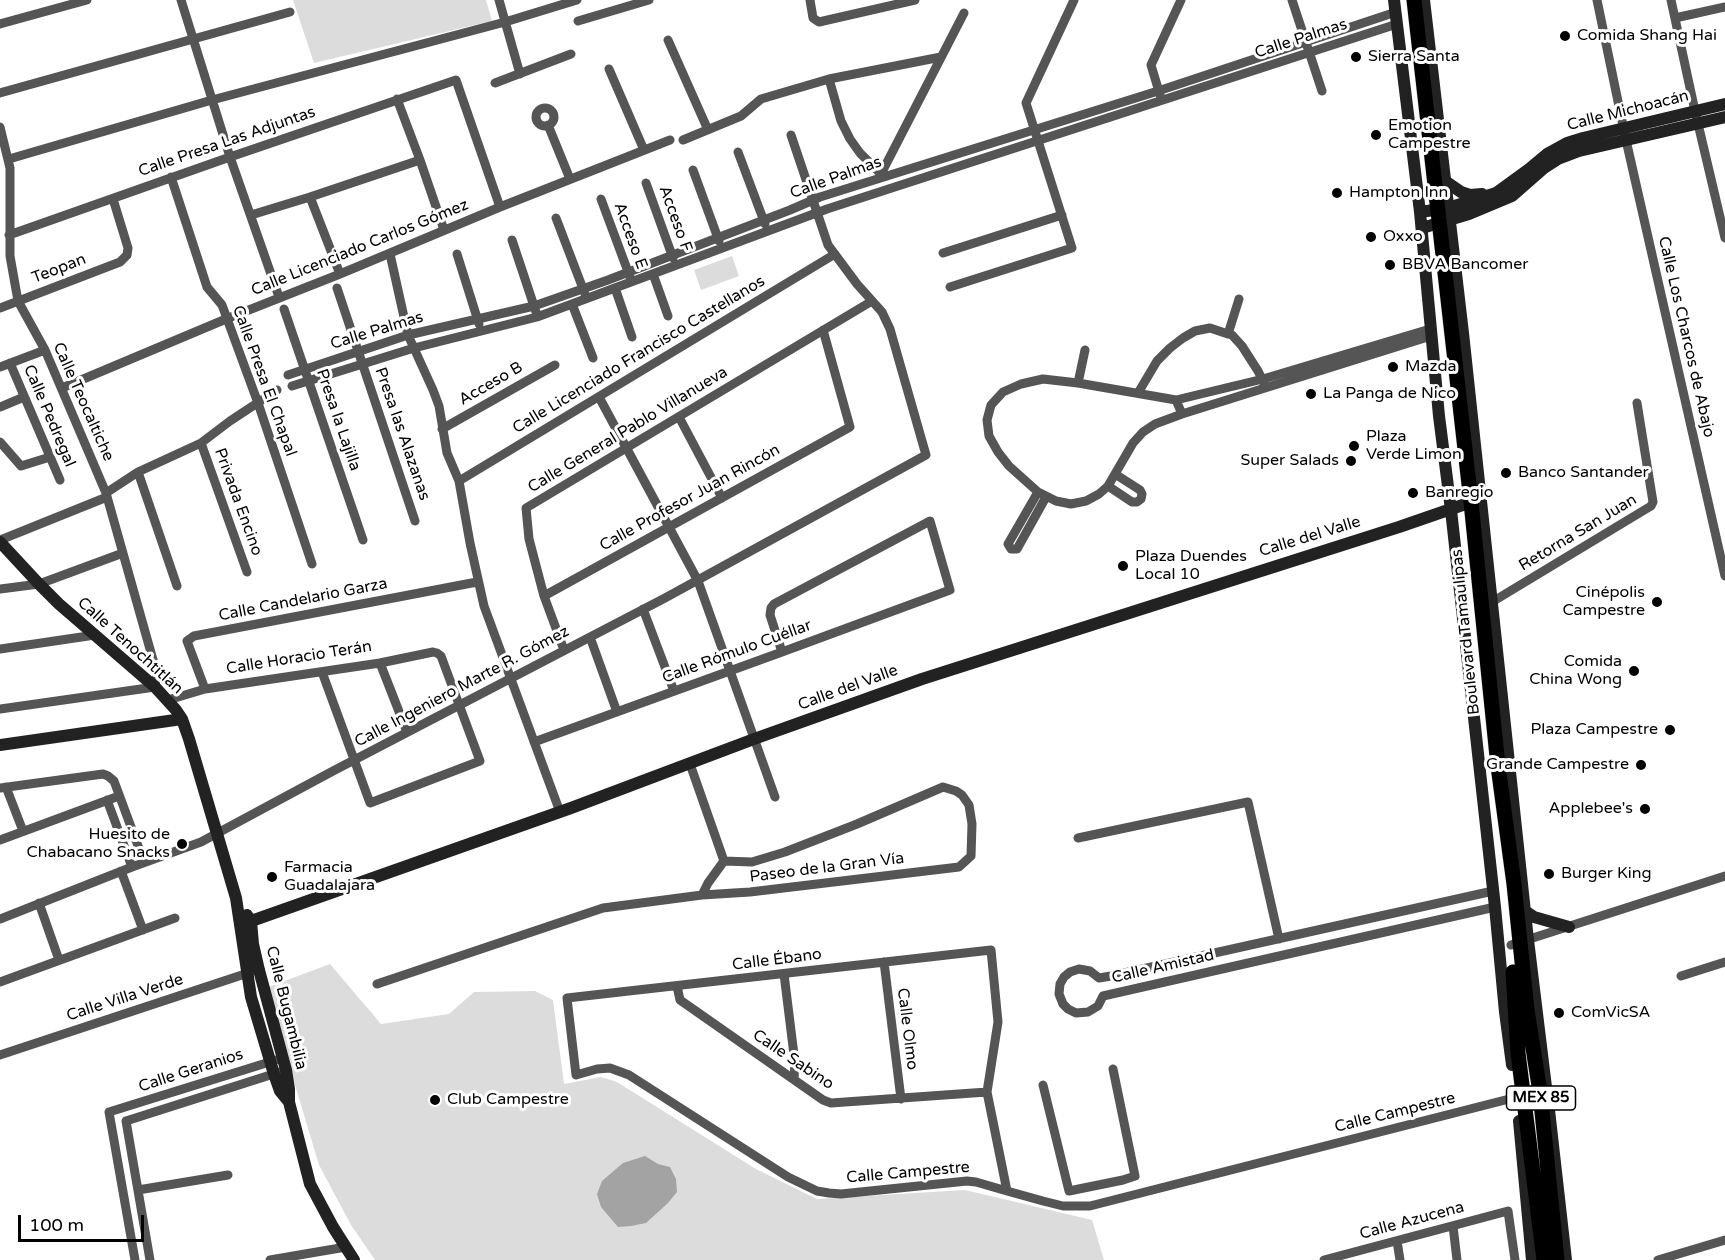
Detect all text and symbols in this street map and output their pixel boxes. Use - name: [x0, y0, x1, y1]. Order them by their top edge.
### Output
- street label: Calle Palmas: [1252, 15, 1350, 63]
- place label: Comida Shang Hai: [1577, 26, 1717, 46]
- marker: Comida Shang Hai: [1558, 29, 1572, 43]
- place label: Sierra Santa: [1368, 47, 1460, 67]
- marker: Sierra Santa: [1349, 50, 1363, 64]
- street label: Calle Michoacán: [1565, 87, 1691, 135]
- street label: Calle Presa Las Adjuntas: [136, 103, 318, 181]
- place label: Emotion Campestre: [1388, 116, 1471, 154]
- marker: Emotion Campestre: [1369, 128, 1383, 142]
- street label: Calle Palmas: [788, 153, 884, 203]
- street label: Acceso F: [654, 183, 696, 255]
- place label: Hampton Inn: [1349, 183, 1448, 203]
- marker: Hampton Inn: [1330, 186, 1344, 200]
- street label: Calle Licenciado Carlos Gómez: [249, 196, 471, 300]
- street label: Acceso E: [609, 200, 651, 272]
- place label: Oxxo: [1383, 227, 1423, 247]
- marker: Oxxo: [1364, 230, 1378, 244]
- street label: Calle Los Charcos de Abajo: [1653, 235, 1719, 439]
- street label: Teopan: [29, 250, 89, 288]
- place label: BBVA Bancomer: [1402, 255, 1528, 275]
- marker: BBVA Bancomer: [1383, 258, 1397, 272]
- street label: Calle Licenciado Francisco Castellanos: [509, 272, 769, 438]
- street label: Calle Presa El Chapal: [228, 303, 300, 459]
- street label: Calle Palmas: [328, 308, 426, 354]
- street label: Calle Teocaltiche: [48, 340, 118, 464]
- place label: Mazda: [1405, 357, 1457, 377]
- street label: Acceso B: [456, 358, 526, 410]
- marker: Mazda: [1386, 360, 1400, 374]
- street label: Calle Pedregal: [19, 362, 79, 470]
- street label: Calle General Pablo Villanueva: [525, 363, 731, 497]
- street label: Presa las Alazanas: [370, 365, 434, 503]
- street label: Presa la Lajilla: [312, 366, 364, 474]
- place label: La Panga de Nico: [1323, 384, 1456, 404]
- marker: La Panga de Nico: [1304, 387, 1318, 401]
- place label: Plaza Verde Limon: [1366, 427, 1462, 465]
- marker: Plaza Verde Limon: [1347, 439, 1361, 453]
- street label: Calle Profesor Juan Rincón: [597, 440, 783, 556]
- street label: Privada Encino: [210, 446, 266, 558]
- place label: Super Salads: [1241, 451, 1339, 471]
- marker: Super Salads: [1344, 454, 1358, 468]
- place label: Banco Santander: [1518, 463, 1649, 483]
- marker: Banco Santander: [1499, 466, 1513, 480]
- place label: Banregio: [1425, 483, 1494, 503]
- marker: Banregio: [1406, 486, 1420, 500]
- street label: Retorna San Juan: [1516, 490, 1640, 576]
- street label: Calle del Valle: [1257, 512, 1363, 562]
- place label: Plaza Duendes Local 10: [1135, 547, 1247, 585]
- street label: Boulevard Tamaulipas: [1448, 548, 1484, 716]
- marker: Plaza Duendes Local 10: [1116, 559, 1130, 573]
- street label: Calle Candelario Garza: [217, 574, 389, 626]
- place label: Cinépolis Campestre: [1562, 583, 1645, 621]
- street label: Calle Tenochtitlán: [73, 594, 187, 698]
- marker: Cinépolis Campestre: [1650, 595, 1664, 609]
- street label: Calle Rómulo Cuéllar: [660, 616, 814, 688]
- street label: Calle Ingeniero Marte R. Gómez: [351, 622, 573, 752]
- street label: Calle Horacio Terán: [225, 637, 373, 679]
- place label: Comida China Wong: [1529, 652, 1622, 690]
- street label: Calle del Valle: [795, 661, 901, 715]
- marker: Comida China Wong: [1627, 664, 1641, 678]
- place label: Plaza Campestre: [1531, 720, 1658, 740]
- marker: Plaza Campestre: [1663, 723, 1677, 737]
- place label: Grande Campestre: [1486, 755, 1629, 775]
- marker: Grande Campestre: [1634, 758, 1648, 772]
- place label: Applebee's: [1548, 799, 1633, 819]
- marker: Applebee's: [1638, 802, 1652, 816]
- place label: Huesito de Chabacano Snacks: [27, 825, 170, 863]
- marker: Huesito de Chabacano Snacks: [175, 837, 189, 851]
- street label: Paseo de la Gran Vía: [749, 849, 905, 887]
- place label: Farmacia Guadalajara: [284, 858, 375, 896]
- place label: Burger King: [1561, 864, 1652, 884]
- marker: Burger King: [1542, 867, 1556, 881]
- marker: Farmacia Guadalajara: [265, 870, 279, 884]
- street label: Calle Bugambilia: [261, 944, 311, 1072]
- street label: Calle Ébano: [731, 945, 823, 975]
- street label: Calle Amistad: [1110, 946, 1216, 988]
- street label: Calle Villa Verde: [64, 970, 186, 1026]
- street label: Calle Olmo: [892, 987, 922, 1071]
- place label: ComVicSA: [1571, 1003, 1651, 1023]
- marker: ComVicSA: [1552, 1006, 1566, 1020]
- street label: Calle Sabino: [749, 1026, 837, 1094]
- street label: Calle Geranios: [136, 1045, 246, 1097]
- road number: MEX 85: [1506, 1086, 1576, 1110]
- street label: Calle Campestre: [1333, 1089, 1457, 1137]
- place label: Club Campestre: [447, 1090, 569, 1110]
- marker: Club Campestre: [428, 1093, 442, 1107]
- street label: Calle Campestre: [845, 1158, 971, 1188]
- street label: Calle Azucena: [1358, 1198, 1466, 1244]
- scale bar: [21, 1203, 147, 1241]
- text: 100 m: [29, 1214, 84, 1236]

